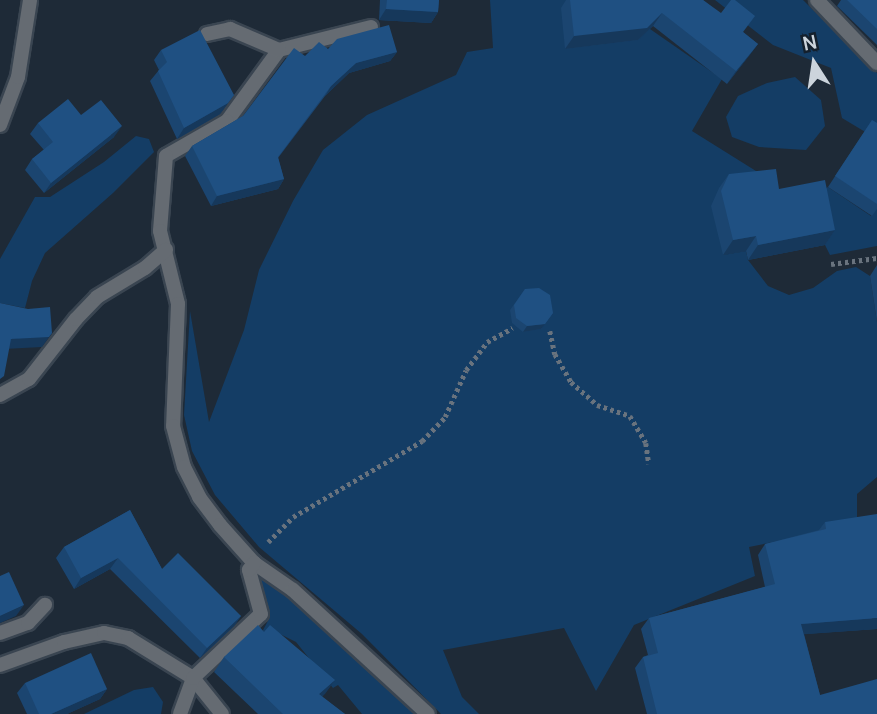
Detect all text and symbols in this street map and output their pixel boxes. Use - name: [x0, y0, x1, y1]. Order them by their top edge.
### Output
- north arrow: [779, 28, 849, 98]
- text: N: [800, 28, 819, 57]

